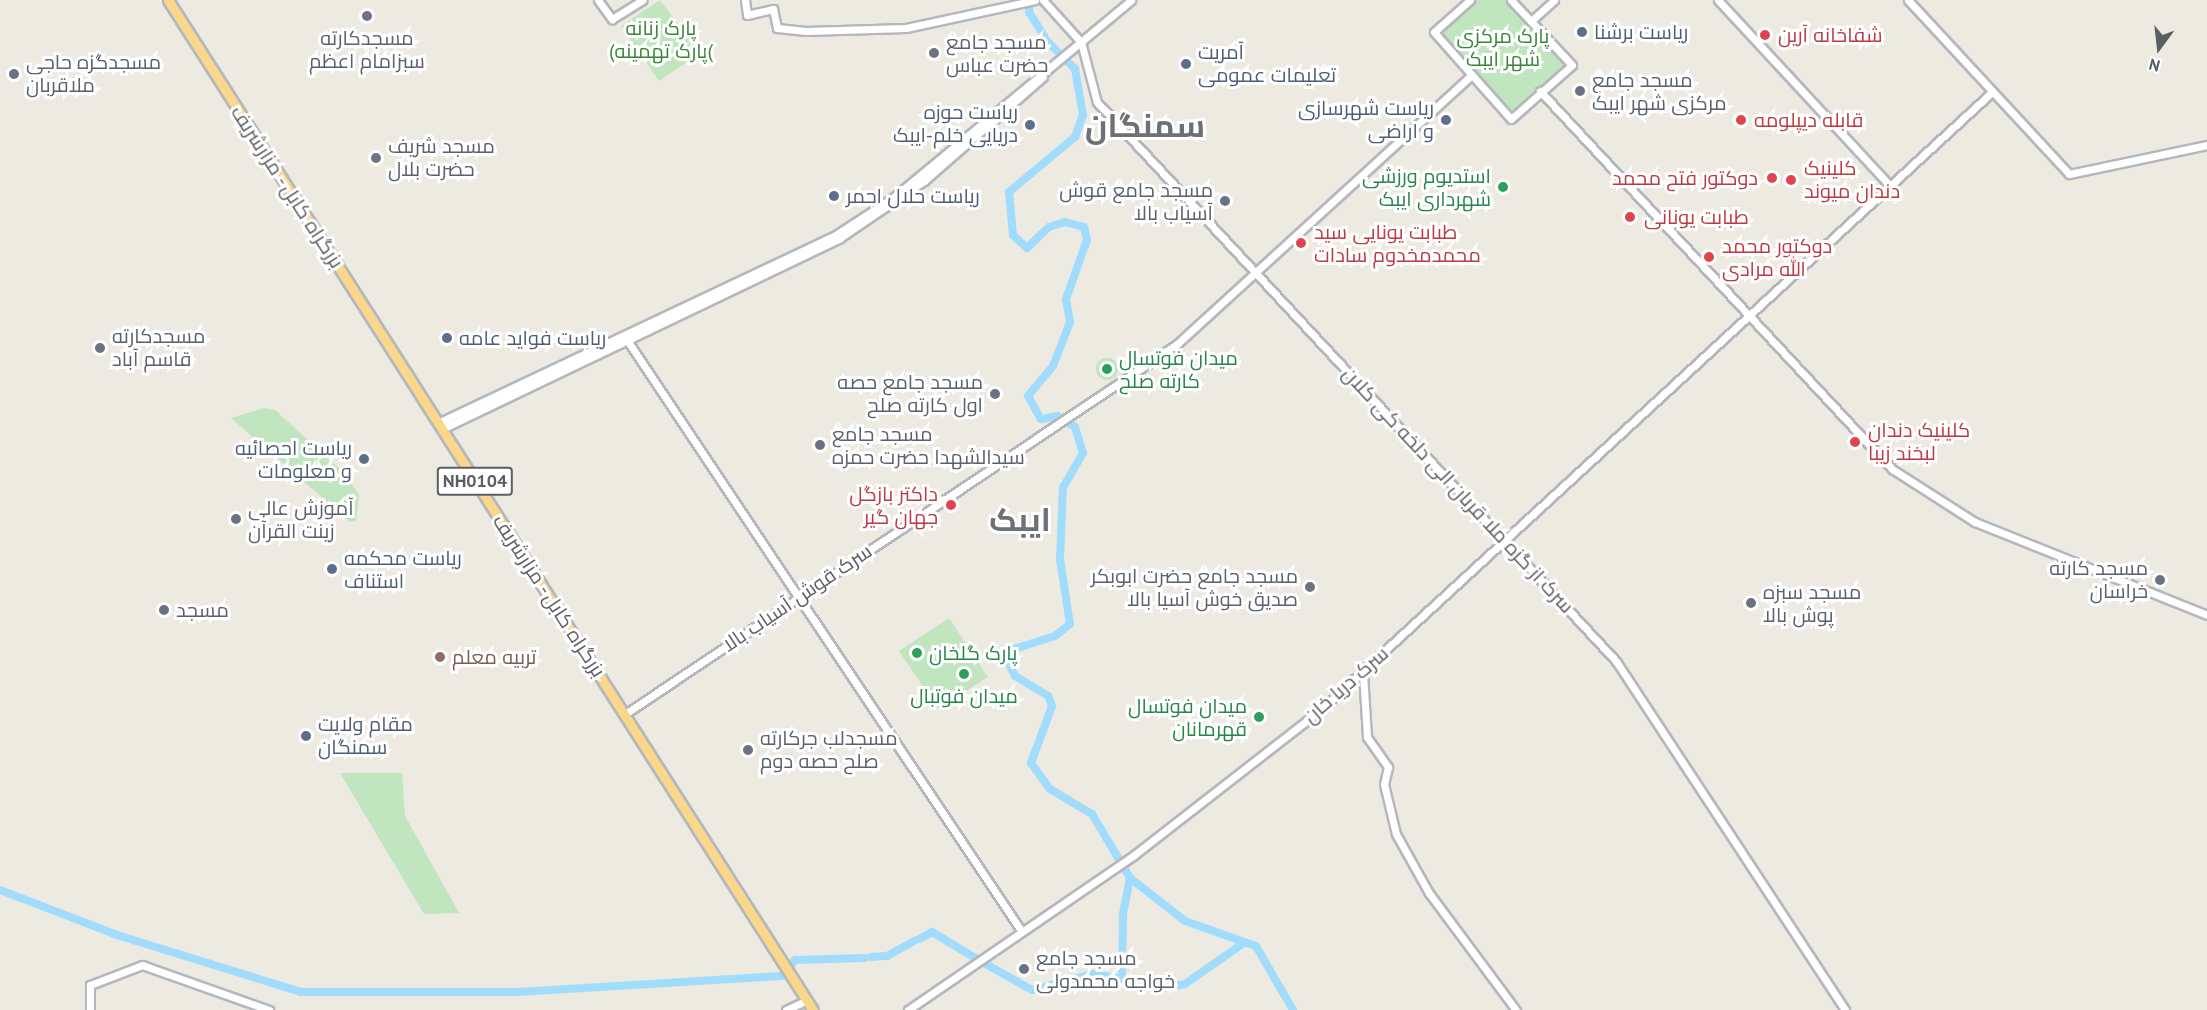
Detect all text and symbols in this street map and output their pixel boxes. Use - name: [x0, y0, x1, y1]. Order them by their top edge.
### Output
- marker: مسجدکارته سبزامام اعظم: [360, 9, 374, 23]
- park label: پارک زنانه (پارک تهمینه(: [609, 16, 713, 63]
- north arrow: [2129, 18, 2189, 78]
- place label: ریاست برشنا: [1594, 20, 1688, 44]
- place label: شفاخانه آرین: [1778, 23, 1882, 47]
- park label: پارک مرکزی شهر ایبک: [1457, 24, 1549, 71]
- marker: ریاست برشنا: [1575, 25, 1589, 39]
- place label: مسجدکارته سبزامام اعظم: [309, 26, 425, 73]
- marker: شفاخانه آرین: [1756, 26, 1774, 44]
- place label: مسجد جامع حضرت عباس: [946, 30, 1048, 77]
- place label: آمریت تعلیمات عمومی: [1198, 40, 1336, 87]
- marker: مسجد جامع حضرت عباس: [927, 46, 941, 60]
- place label: مسجدگزه حاجی ملاقربان: [26, 51, 161, 98]
- text: N: [2147, 54, 2162, 76]
- marker: آمریت تعلیمات عمومی: [1179, 57, 1193, 71]
- marker: مسجدگزه حاجی ملاقربان: [7, 67, 21, 81]
- place label: مسجد جامع مرکزی شهر ایبک: [1592, 68, 1727, 115]
- marker: مسجد جامع مرکزی شهر ایبک: [1573, 84, 1587, 98]
- place label: ریاست شهرسازی و اراضی: [1298, 96, 1434, 143]
- street label: بزرگراه کابل - مزارشریف: [225, 100, 349, 274]
- place label: ریاست حوزه دریایی خلم-ایبک: [893, 101, 1018, 148]
- district label: سمنگان: [1085, 106, 1205, 144]
- place label: قابله دیپلومه: [1754, 108, 1863, 132]
- marker: قابله دیپلومه: [1732, 111, 1750, 129]
- marker: ریاست شهرسازی و اراضی: [1439, 113, 1453, 127]
- marker: ریاست حوزه دریایی خلم-ایبک: [1023, 118, 1037, 132]
- place label: مسجد شریف حضرت بلال: [388, 134, 495, 181]
- marker: مسجد شریف حضرت بلال: [369, 151, 383, 165]
- place label: کلینیک دندان میوند: [1804, 156, 1900, 203]
- place label: استدیوم ورزشی شهرداری ایبک: [1362, 164, 1491, 211]
- place label: دوکتور فتح محمد: [1612, 166, 1758, 190]
- marker: دوکتور فتح محمد: [1763, 169, 1781, 187]
- marker: کلینیک دندان میوند: [1782, 171, 1800, 189]
- place label: مسجد جامع قوش آسیاب بالا: [1059, 178, 1213, 225]
- marker: استدیوم ورزشی شهرداری ایبک: [1496, 180, 1510, 194]
- place label: ریاست حلال احمر: [846, 184, 980, 208]
- marker: ریاست حلال احمر: [827, 189, 841, 203]
- marker: مسجد جامع قوش آسیاب بالا: [1218, 194, 1232, 208]
- place label: طبابت یونانی: [1644, 205, 1749, 229]
- marker: طبابت یونانی: [1621, 208, 1639, 226]
- place label: طبابت یونایی سید محمدمخدوم سادات: [1314, 220, 1481, 267]
- marker: طبابت یونایی سید محمدمخدوم سادات: [1292, 234, 1310, 252]
- place label: دوکتور محمد الله مرادی: [1722, 234, 1832, 281]
- marker: دوکتور محمد الله مرادی: [1700, 248, 1718, 266]
- place label: مسجدکارته قاسم آباد: [112, 324, 205, 371]
- place label: ریاست فواید عامه: [459, 326, 606, 350]
- marker: ریاست فواید عامه: [440, 331, 454, 345]
- marker: مسجدکارته قاسم آباد: [93, 341, 107, 355]
- place label: میدان فوتسال کارته صلح: [1119, 346, 1238, 393]
- marker: میدان فوتسال کارته صلح: [1100, 362, 1114, 376]
- street label: سرک از گزه ملا قربان الی دلخه کی کلان: [1337, 362, 1579, 618]
- place label: مسجد جامع حصه اول کارته صلح: [837, 371, 983, 418]
- marker: مسجد جامع حصه اول کارته صلح: [988, 387, 1002, 401]
- place label: کلینیک دندان لبخند زیبا: [1868, 418, 1970, 465]
- place label: مسجد جامع سیدالشهدا حضرت حمزه: [832, 422, 1025, 469]
- marker: کلینیک دندان لبخند زیبا: [1846, 433, 1864, 451]
- place label: ریاست احصائیه و معلومات: [235, 436, 352, 483]
- marker: مسجد جامع سیدالشهدا حضرت حمزه: [813, 438, 827, 452]
- marker: ریاست احصائیه و معلومات: [357, 452, 371, 466]
- road number: NH0104: [436, 466, 514, 496]
- place label: داکتر بازگل جهان گیر: [849, 482, 938, 529]
- place label: آموزش عالی زینت القرآن: [248, 496, 354, 543]
- marker: داکتر بازگل جهان گیر: [942, 496, 960, 514]
- district label: ایبک: [989, 500, 1051, 538]
- street label: بزرگراه کابل - مزارشریف: [487, 509, 611, 683]
- marker: آموزش عالی زینت القرآن: [229, 512, 243, 526]
- street label: سرک قوش آسیاب بالا: [718, 539, 876, 657]
- place label: ریاست محکمه استناف: [344, 546, 462, 593]
- place label: مسجد کارته خراسان: [2049, 556, 2148, 603]
- marker: ریاست محکمه استناف: [325, 562, 339, 576]
- place label: مسجد جامع حضرت ابوبکر صدیق خوش آسیا بالا: [1091, 564, 1298, 611]
- marker: مسجد کارته خراسان: [2153, 573, 2167, 587]
- marker: مسجد جامع حضرت ابوبکر صدیق خوش آسیا بالا: [1303, 580, 1317, 594]
- place label: مسجد سبزه پوش بالا: [1763, 580, 1861, 627]
- marker: مسجد سبزه پوش بالا: [1744, 596, 1758, 610]
- place label: مسجد: [176, 598, 229, 622]
- marker: مسجد: [157, 603, 171, 617]
- place label: پارک گلخان: [929, 641, 1017, 665]
- street label: سرک دریا خان: [1298, 641, 1394, 729]
- place label: تربیه معلم: [452, 645, 536, 669]
- marker: پارک گلخان: [910, 646, 924, 660]
- marker: تربیه معلم: [433, 650, 447, 664]
- marker: میدان فوتبال: [957, 667, 971, 681]
- place label: میدان فوتبال: [910, 684, 1018, 708]
- place label: میدان فوتسال قهرمانان: [1128, 694, 1247, 741]
- marker: میدان فوتسال قهرمانان: [1252, 710, 1266, 724]
- place label: مقام ولایت سمنگان: [318, 712, 413, 759]
- place label: مسجدلب جرکارته صلح حصه دوم: [760, 726, 898, 773]
- marker: مقام ولایت سمنگان: [299, 729, 313, 743]
- marker: مسجدلب جرکارته صلح حصه دوم: [741, 743, 755, 757]
- place label: مسجد جامع خواجه محمدولی: [1036, 946, 1175, 993]
- marker: مسجد جامع خواجه محمدولی: [1017, 962, 1031, 976]

